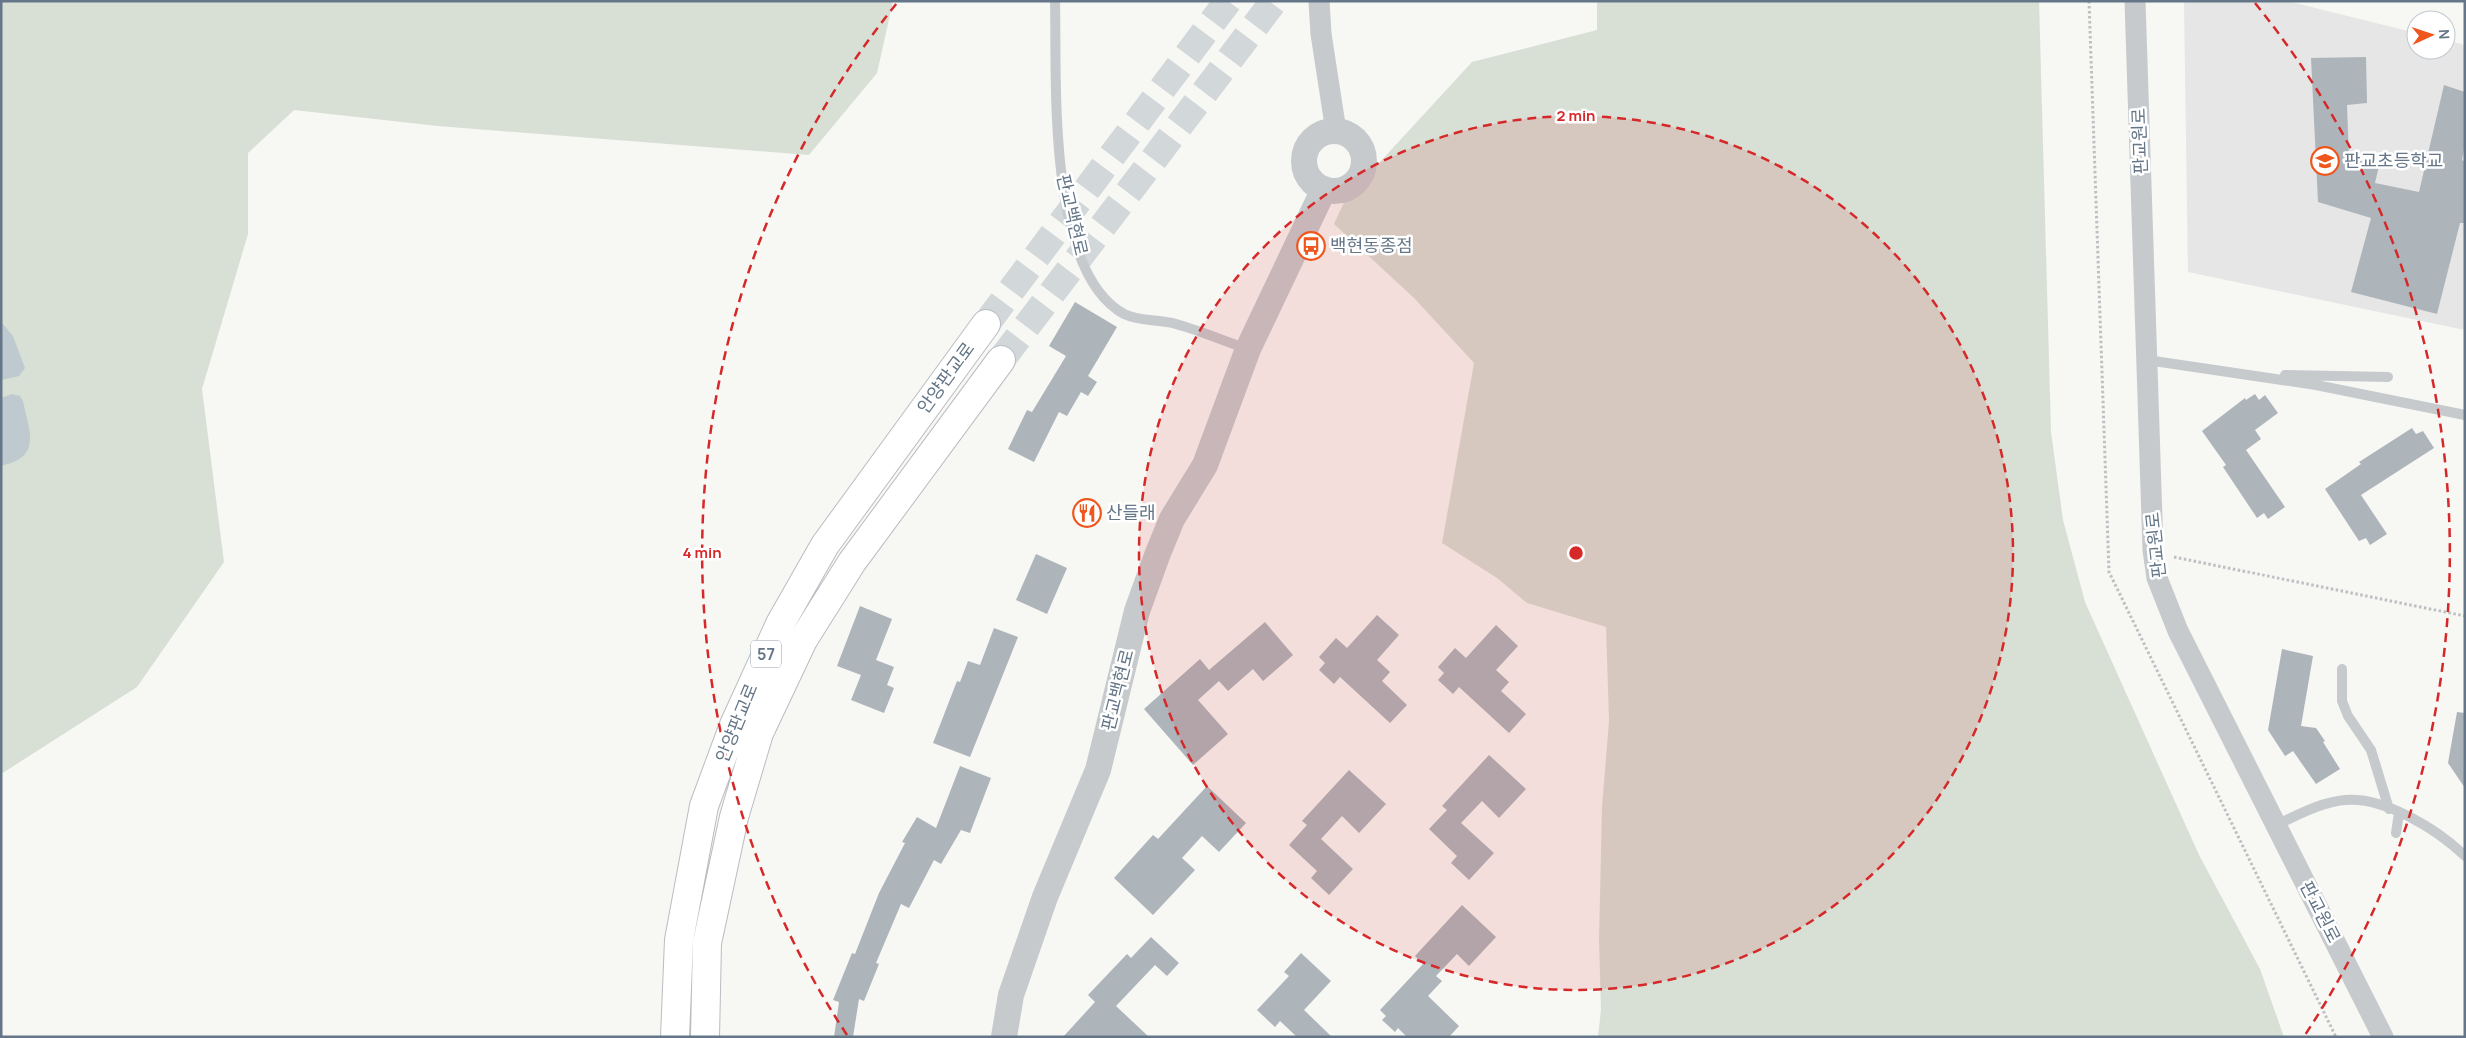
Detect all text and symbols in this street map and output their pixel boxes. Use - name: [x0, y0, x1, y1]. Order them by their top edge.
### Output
- north arrow: [2406, 10, 2456, 60]
- text: N: [2435, 29, 2454, 40]
- text: 2 min: [1556, 105, 1596, 126]
- street label: 판교원로: [2126, 108, 2152, 175]
- school or university icon: 판교초등학교: [2310, 146, 2340, 176]
- place label: 판교초등학교: [2344, 148, 2443, 172]
- street label: 판교백현로: [1052, 172, 1094, 258]
- bus stop icon: 백현동종점: [1296, 231, 1326, 261]
- place label: 백현동종점: [1330, 233, 1413, 257]
- street label: 안양판교로: [911, 337, 979, 418]
- restaurant icon: 산들래: [1072, 498, 1102, 528]
- place label: 산들래: [1106, 500, 1156, 524]
- street label: 판교원로: [2140, 511, 2170, 579]
- text: 4 min: [682, 542, 722, 563]
- centre of rings: [1567, 544, 1585, 562]
- road number: 57: [751, 641, 781, 668]
- street label: 판교백현로: [1095, 647, 1139, 733]
- street label: 안양판교로: [709, 680, 763, 766]
- street label: 판교원로: [2295, 877, 2347, 947]

